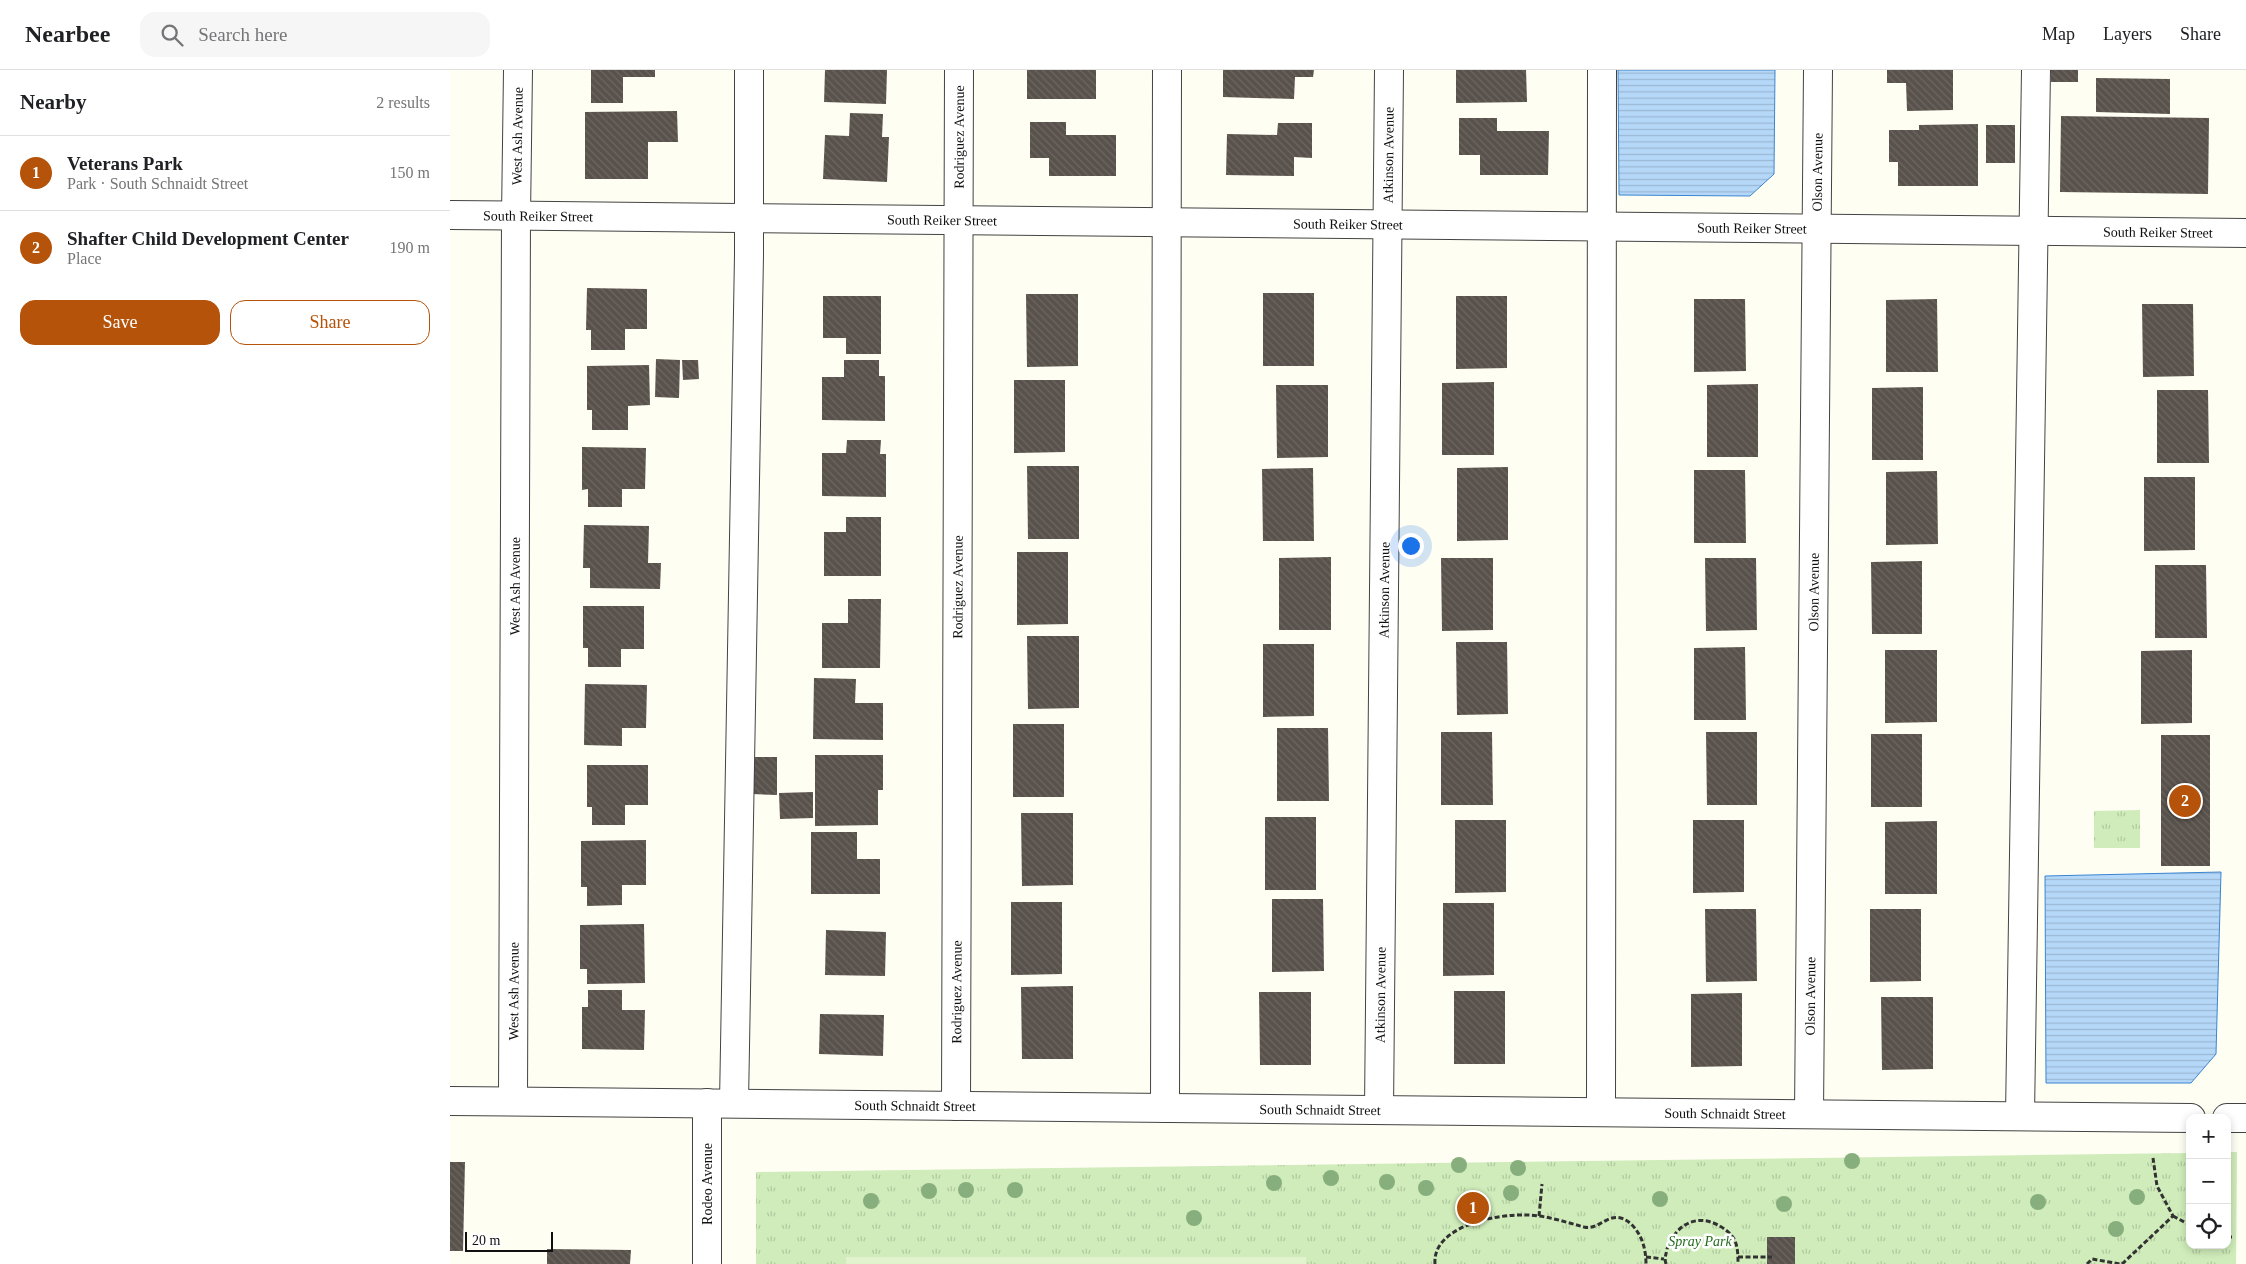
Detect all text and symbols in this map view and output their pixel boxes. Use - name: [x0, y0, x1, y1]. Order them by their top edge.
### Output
- search box: [140, 12, 490, 57]
- text: Nearbee: [25, 21, 110, 47]
- icon: search: [158, 21, 186, 49]
- text: Search here: [198, 24, 287, 45]
- text: Map: [2042, 24, 2075, 44]
- text: Layers: [2103, 24, 2152, 44]
- text: Share: [2180, 24, 2221, 44]
- street label: Rodriguez Avenue: [952, 85, 967, 189]
- street label: West Ash Avenue: [509, 87, 526, 185]
- text: Nearby: [20, 90, 87, 114]
- text: 2 results: [376, 94, 430, 111]
- street label: Atkinson Avenue: [1381, 107, 1397, 203]
- street label: Olson Avenue: [1810, 133, 1825, 211]
- text: Veterans Park: [67, 153, 183, 174]
- text: 1: [32, 164, 40, 181]
- text: 150 m: [390, 164, 430, 181]
- text: Park · South Schnaidt Street: [67, 175, 248, 192]
- street label: South Reiker Street: [483, 208, 593, 224]
- street label: South Reiker Street: [887, 212, 997, 228]
- street label: South Reiker Street: [1293, 216, 1403, 233]
- street label: South Reiker Street: [1697, 220, 1807, 237]
- street label: South Reiker Street: [2103, 225, 2213, 241]
- text: Shafter Child Development Center: [67, 228, 349, 249]
- text: 2: [32, 239, 40, 256]
- text: 190 m: [390, 239, 430, 256]
- text: Place: [67, 250, 102, 267]
- button: Save: [20, 300, 220, 345]
- button: Share: [230, 300, 430, 345]
- your location: [1398, 533, 1424, 559]
- street label: Rodriguez Avenue: [950, 535, 966, 639]
- street label: West Ash Avenue: [508, 537, 523, 635]
- street label: Atkinson Avenue: [1377, 542, 1392, 638]
- street label: Olson Avenue: [1806, 553, 1822, 631]
- pin: 2: [2169, 782, 2201, 820]
- street label: Rodriguez Avenue: [949, 940, 964, 1044]
- street label: West Ash Avenue: [506, 942, 522, 1040]
- street label: Atkinson Avenue: [1373, 947, 1389, 1043]
- street label: Olson Avenue: [1803, 957, 1818, 1035]
- street label: South Schnaidt Street: [854, 1098, 976, 1114]
- street label: South Schnaidt Street: [1259, 1102, 1381, 1118]
- street label: South Schnaidt Street: [1664, 1106, 1786, 1122]
- map controls: [2186, 1114, 2231, 1249]
- button: +: [2186, 1114, 2231, 1159]
- street label: Rodeo Avenue: [700, 1143, 715, 1225]
- button: −: [2186, 1159, 2231, 1204]
- pin: 1: [1457, 1189, 1489, 1227]
- button: locate: [2186, 1204, 2231, 1249]
- scale bar: [465, 1229, 552, 1252]
- text: 20 m: [472, 1233, 500, 1248]
- park label: Spray Park: [1668, 1234, 1732, 1249]

